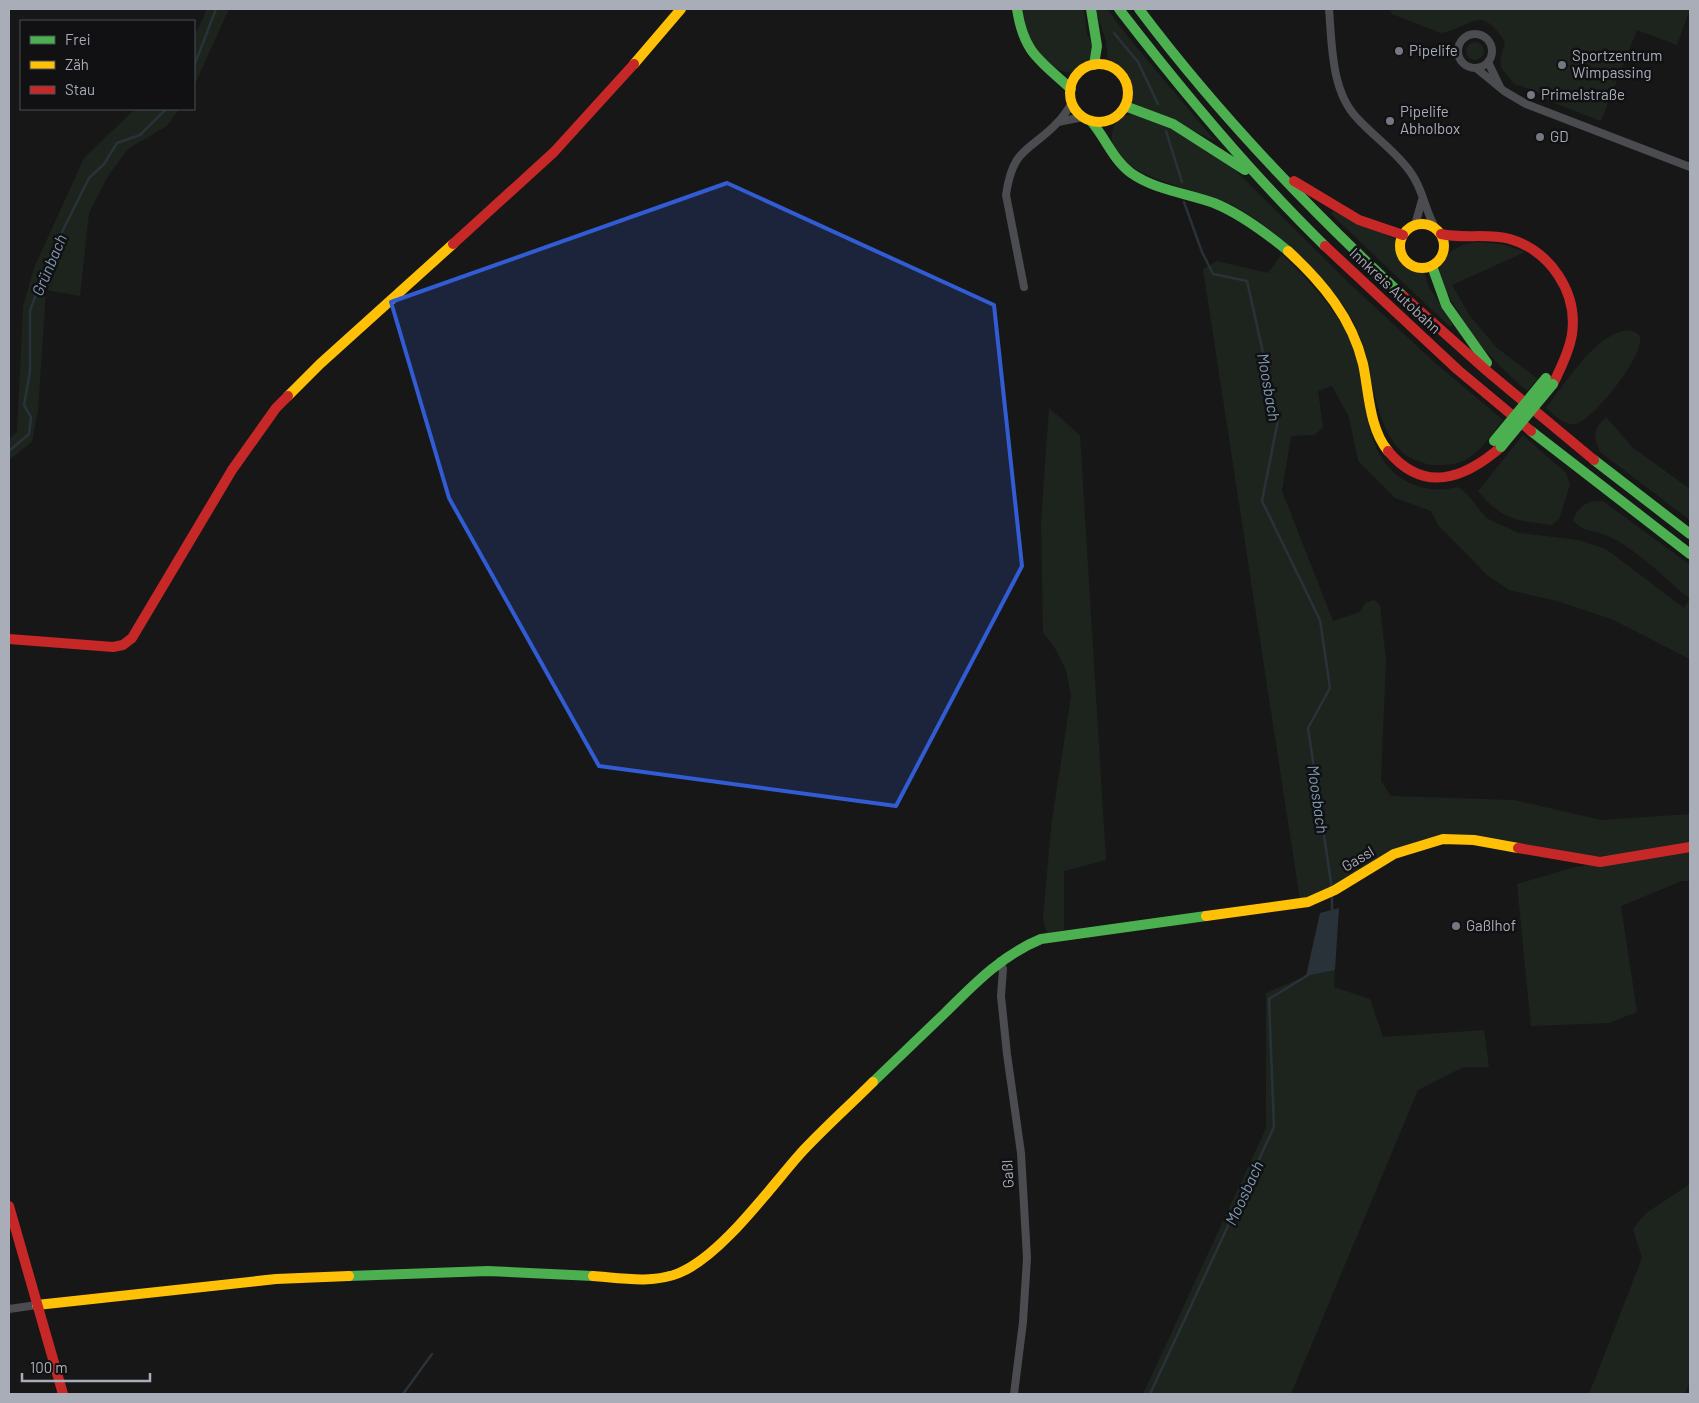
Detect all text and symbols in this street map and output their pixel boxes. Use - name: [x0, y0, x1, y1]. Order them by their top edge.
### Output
- legend: [20, 20, 195, 110]
- text: Frei: [65, 30, 91, 48]
- place label: Pipelife: [1409, 41, 1458, 59]
- marker: Pipelife: [1393, 45, 1405, 57]
- place label: Sportzentrum Wimpassing: [1572, 46, 1662, 81]
- text: Zäh: [65, 55, 89, 73]
- marker: Sportzentrum Wimpassing: [1556, 59, 1568, 71]
- text: Stau: [65, 80, 95, 98]
- place label: Primelstraße: [1541, 85, 1625, 103]
- marker: Primelstraße: [1525, 89, 1537, 101]
- place label: Pipelife Abholbox: [1400, 102, 1460, 137]
- marker: Pipelife Abholbox: [1384, 115, 1396, 127]
- place label: GD: [1550, 127, 1568, 145]
- marker: GD: [1534, 131, 1546, 143]
- water label: Grünbach: [27, 231, 70, 299]
- street label: Innkreis Autobahn: [1347, 244, 1445, 337]
- water label: Moosbach: [1254, 351, 1285, 422]
- water label: Moosbach: [1304, 764, 1333, 834]
- street label: Gassl: [1338, 842, 1377, 875]
- place label: Gaßlhof: [1466, 916, 1516, 934]
- marker: Gaßlhof: [1450, 920, 1462, 932]
- water label: Moosbach: [1220, 1158, 1267, 1228]
- street label: Gaßl: [997, 1159, 1017, 1189]
- scale bar: [22, 1350, 150, 1382]
- text: 100 m: [30, 1358, 68, 1376]

